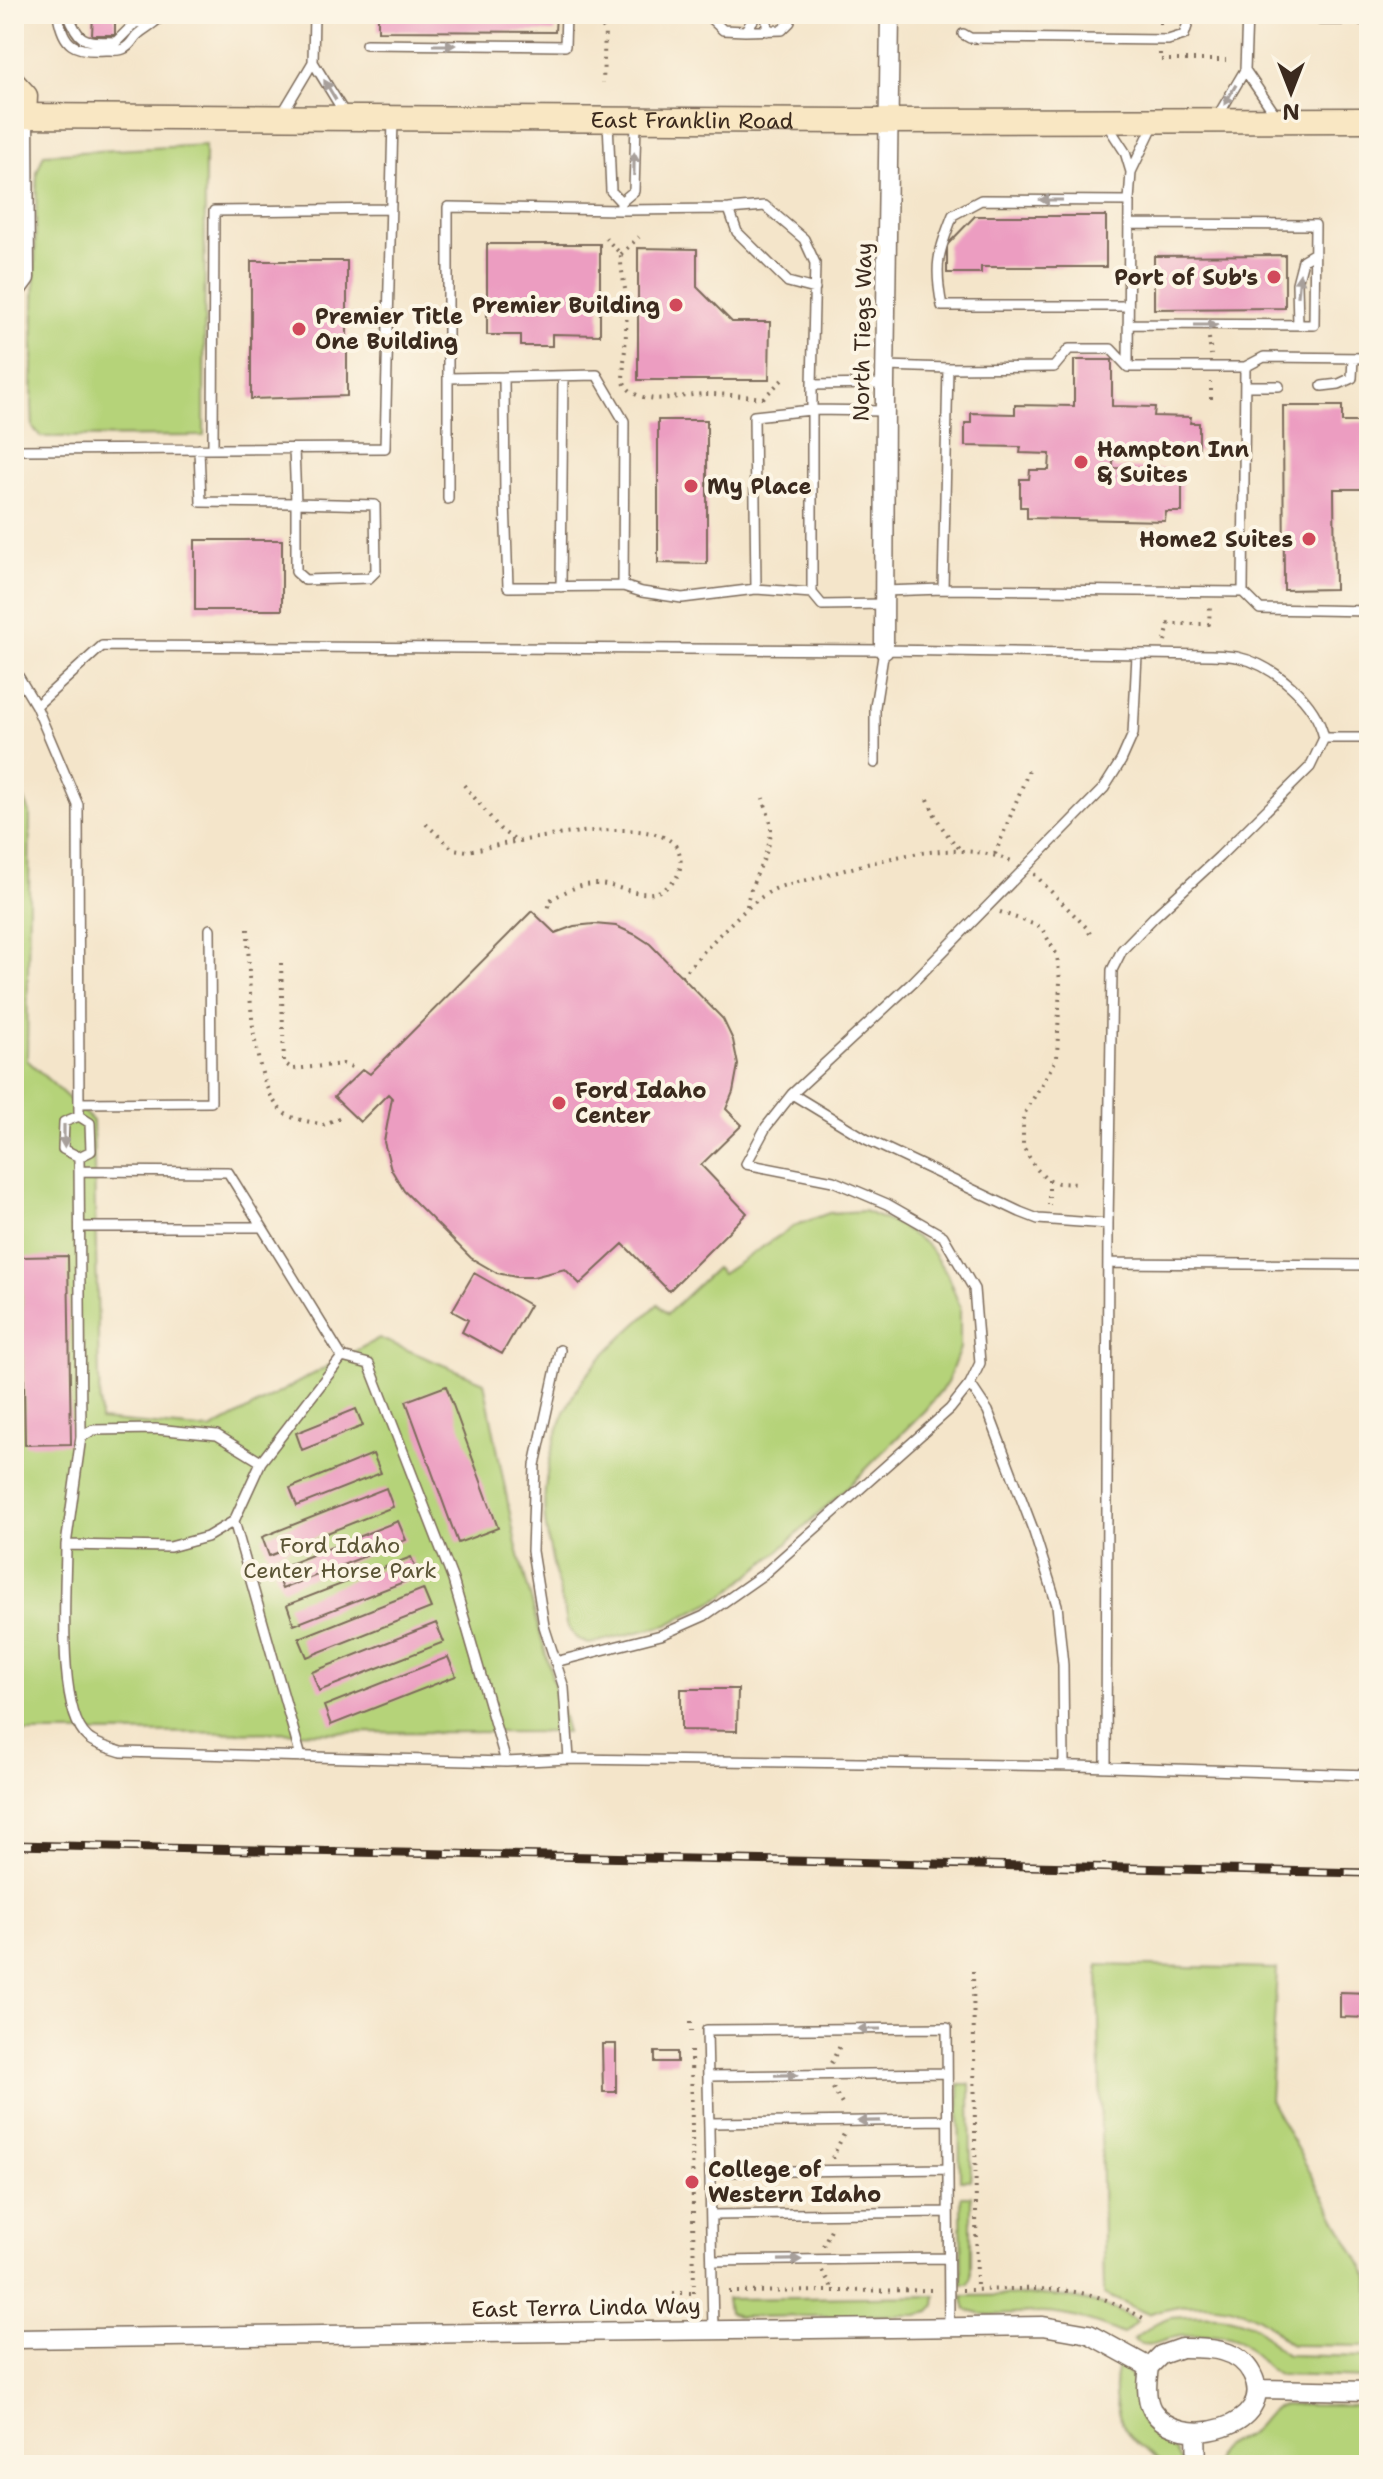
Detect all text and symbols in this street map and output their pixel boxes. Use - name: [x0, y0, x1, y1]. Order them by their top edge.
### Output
- one-way arrow: [432, 39, 457, 51]
- north arrow: [1251, 52, 1331, 132]
- one-way arrow: [324, 79, 338, 101]
- one-way arrow: [1223, 84, 1237, 106]
- text: N: [1282, 97, 1300, 126]
- street label: East Franklin Road: [590, 105, 794, 136]
- one-way arrow: [628, 151, 641, 176]
- one-way arrow: [1038, 194, 1063, 207]
- street label: North Tiegs Way: [846, 242, 879, 422]
- place label: Port of Sub's: [1114, 263, 1258, 292]
- marker: Port of Sub's: [1265, 268, 1283, 286]
- one-way arrow: [1292, 273, 1305, 298]
- place label: Premier Building: [472, 291, 660, 320]
- marker: Premier Building: [667, 296, 685, 314]
- place label: Premier Title One Building: [315, 302, 463, 356]
- one-way arrow: [1194, 319, 1219, 331]
- marker: Premier Title One Building: [290, 320, 308, 338]
- place label: Hampton Inn & Suites: [1097, 435, 1249, 489]
- marker: Hampton Inn & Suites: [1072, 453, 1090, 471]
- place label: My Place: [707, 472, 812, 501]
- marker: My Place: [682, 477, 700, 495]
- place label: Home2 Suites: [1139, 525, 1293, 554]
- marker: Home2 Suites: [1300, 530, 1318, 548]
- place label: Ford Idaho Center: [575, 1076, 706, 1130]
- marker: Ford Idaho Center: [550, 1094, 568, 1112]
- one-way arrow: [58, 1124, 70, 1150]
- park label: Ford Idaho Center Horse Park: [243, 1531, 437, 1585]
- one-way arrow: [856, 2023, 881, 2035]
- one-way arrow: [774, 2069, 799, 2081]
- one-way arrow: [856, 2115, 881, 2127]
- place label: College of Western Idaho: [708, 2155, 881, 2209]
- marker: College of Western Idaho: [683, 2173, 701, 2191]
- one-way arrow: [778, 2253, 803, 2266]
- street label: East Terra Linda Way: [471, 2291, 701, 2324]

